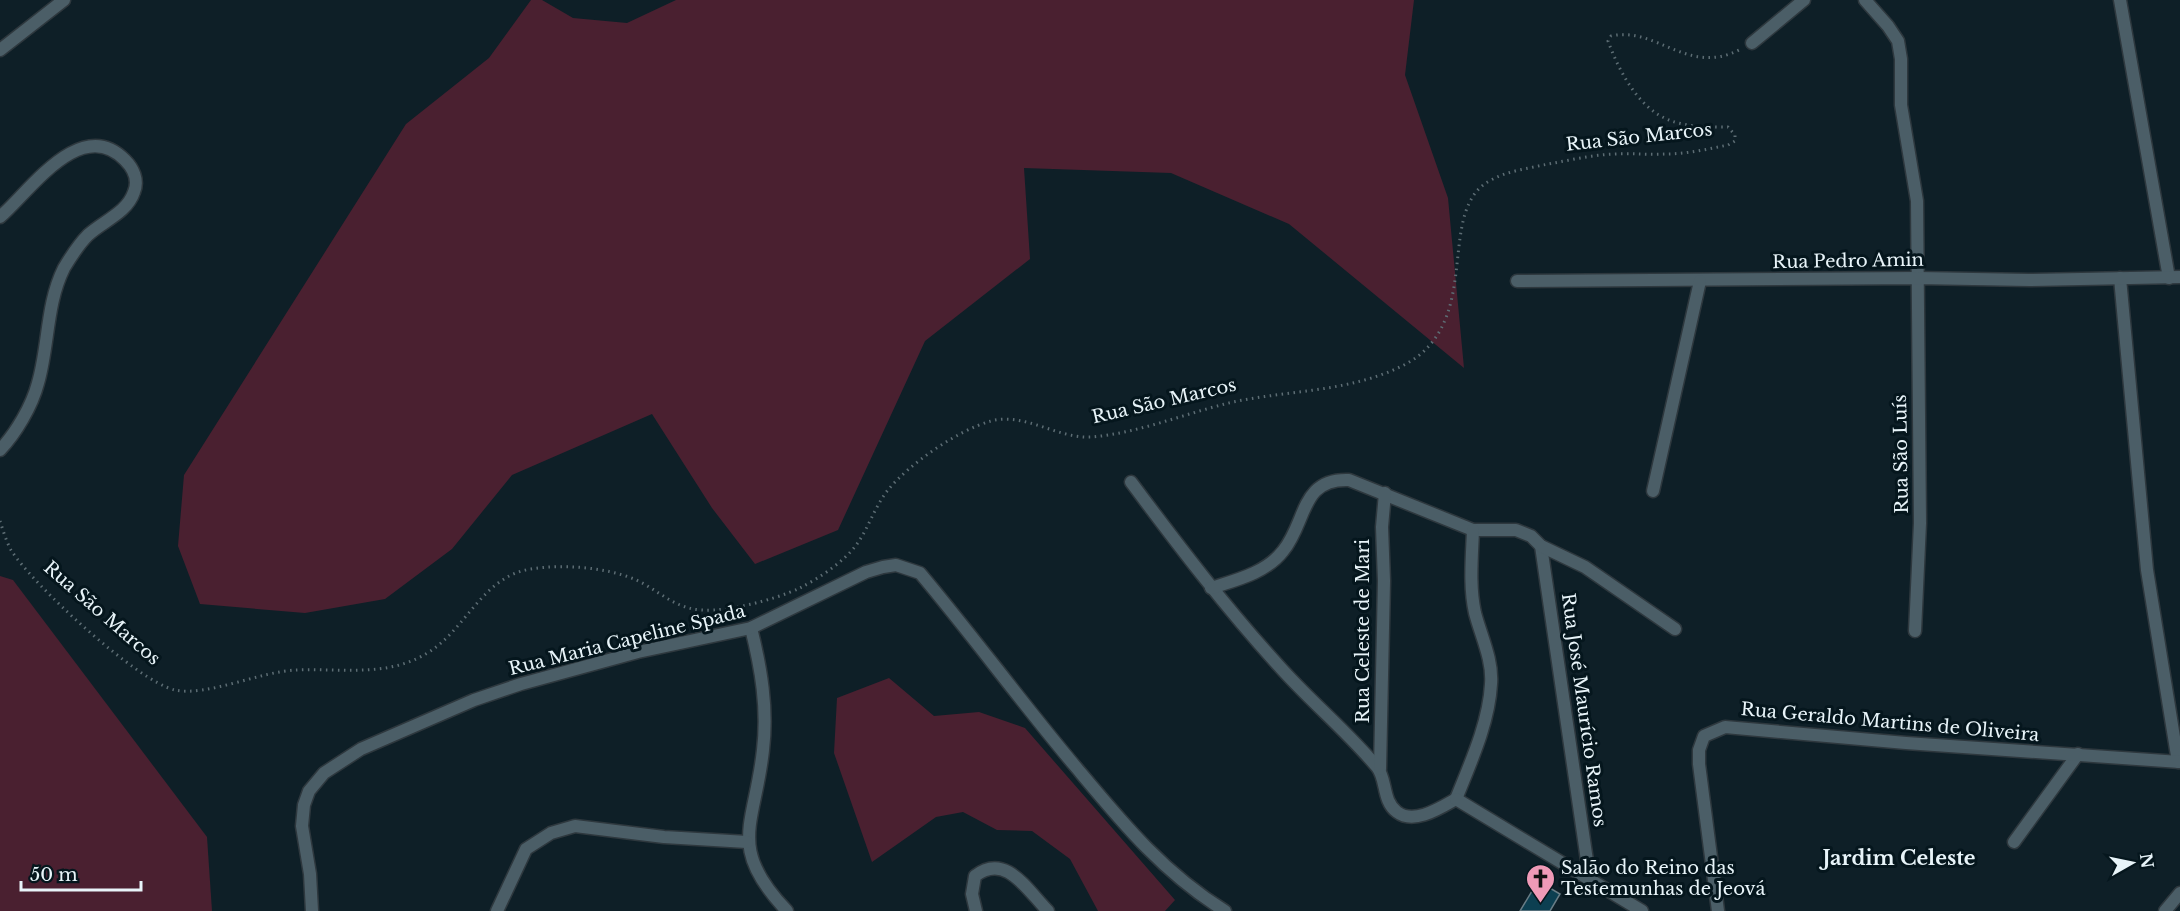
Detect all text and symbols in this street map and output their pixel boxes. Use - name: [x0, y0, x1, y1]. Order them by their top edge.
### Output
- street label: Rua São Marcos: [1565, 118, 1713, 156]
- street label: Rua Pedro Amin: [1772, 249, 1924, 273]
- street label: Rua São Marcos: [1090, 374, 1238, 428]
- street label: Rua São Luís: [1889, 394, 1913, 514]
- street label: Rua Celeste de Mari: [1352, 539, 1374, 723]
- street label: Rua São Marcos: [39, 556, 165, 670]
- street label: Rua José Maurício Ramos: [1557, 592, 1611, 828]
- street label: Rua Maria Capeline Spada: [506, 600, 748, 680]
- street label: Rua Geraldo Martins de Oliveira: [1740, 698, 2040, 746]
- north arrow: [2102, 833, 2162, 893]
- district label: Jardim Celeste: [1818, 846, 1976, 870]
- text: N: [2136, 852, 2158, 870]
- scale bar: [21, 854, 141, 892]
- place label: Salão do Reino das Testemunhas de Jeová: [1561, 857, 1765, 900]
- church icon: Salão do Reino das Testemunhas de Jeová: [1524, 862, 1556, 904]
- text: 50 m: [30, 864, 78, 886]

